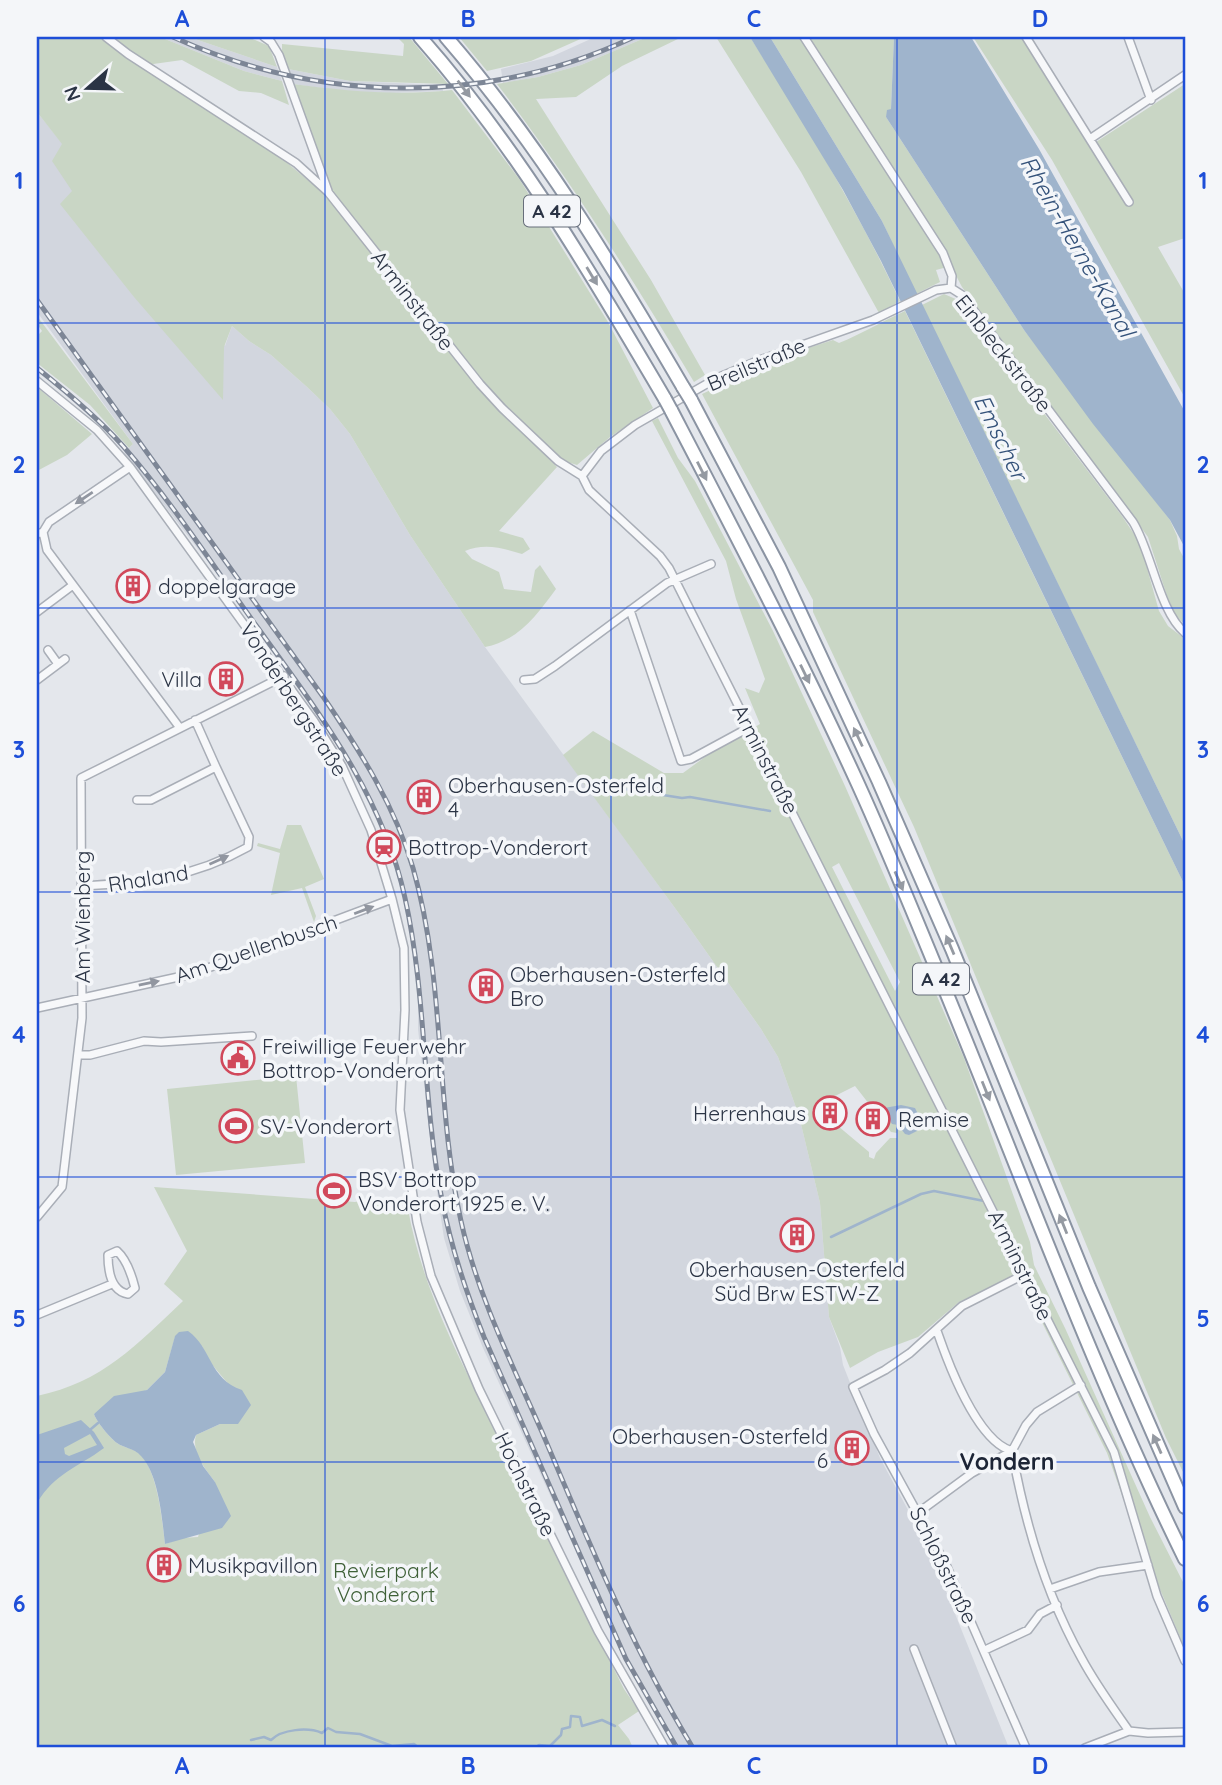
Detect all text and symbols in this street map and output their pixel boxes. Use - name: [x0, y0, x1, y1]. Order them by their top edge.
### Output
- text: A: [175, 4, 190, 33]
- text: B: [460, 4, 476, 33]
- text: C: [747, 4, 761, 33]
- text: D: [1032, 4, 1048, 33]
- north arrow: [52, 52, 122, 122]
- one-way arrow: [457, 79, 471, 98]
- text: N: [58, 83, 86, 104]
- water label: Rhein-Herne-Kanal: [1014, 150, 1143, 344]
- text: 1: [15, 166, 23, 195]
- text: 1: [1199, 166, 1207, 195]
- road number: A 42: [524, 196, 580, 226]
- street label: Arminstraße: [366, 245, 460, 355]
- one-way arrow: [586, 267, 599, 286]
- street label: Einbleckstraße: [950, 289, 1058, 417]
- street label: Breilstraße: [703, 332, 809, 396]
- water label: Emscher: [968, 389, 1036, 487]
- text: 2: [12, 450, 26, 479]
- text: 2: [1196, 450, 1210, 479]
- one-way arrow: [696, 461, 708, 481]
- one-way arrow: [75, 491, 93, 505]
- building icon: doppelgarage: [114, 567, 152, 605]
- place label: doppelgarage: [158, 573, 296, 599]
- street label: Vonderbergstraße: [235, 617, 353, 781]
- building icon: Villa: [207, 660, 245, 698]
- one-way arrow: [799, 664, 810, 684]
- place label: Villa: [161, 666, 202, 692]
- street label: Arminstraße: [727, 700, 805, 818]
- one-way arrow: [853, 726, 864, 747]
- text: 3: [13, 735, 25, 764]
- text: 3: [1197, 735, 1209, 764]
- place label: Oberhausen-Osterfeld 4: [448, 772, 664, 822]
- building icon: Oberhausen-Osterfeld 4: [405, 778, 443, 816]
- station icon: Bottrop-Vonderort: [365, 828, 403, 866]
- place label: Bottrop-Vonderort: [408, 834, 588, 860]
- street label: Am Wienberg: [69, 851, 95, 983]
- one-way arrow: [209, 854, 230, 865]
- street label: Rhaland: [106, 859, 190, 897]
- one-way arrow: [894, 870, 905, 891]
- one-way arrow: [353, 904, 374, 915]
- street label: Am Quellenbusch: [172, 908, 340, 988]
- one-way arrow: [944, 935, 956, 955]
- place label: Oberhausen-Osterfeld Bro: [510, 961, 726, 1011]
- road number: A 42: [913, 964, 969, 995]
- building icon: Oberhausen-Osterfeld Bro: [467, 967, 505, 1005]
- one-way arrow: [138, 978, 160, 989]
- text: 4: [12, 1020, 26, 1049]
- text: 4: [1196, 1020, 1210, 1049]
- place label: Freiwillige Feuerwehr Bottrop-Vonderort: [262, 1033, 466, 1083]
- public building icon: Freiwillige Feuerwehr Bottrop-Vonderort: [219, 1039, 257, 1077]
- one-way arrow: [981, 1080, 992, 1101]
- building icon: Herrenhaus: [811, 1094, 849, 1132]
- place label: Herrenhaus: [693, 1100, 806, 1126]
- building icon: Remise: [854, 1100, 892, 1138]
- place label: Remise: [898, 1106, 969, 1132]
- sports icon: SV-Vonderort: [217, 1107, 255, 1145]
- place label: SV-Vonderort: [260, 1113, 392, 1139]
- place label: BSV Bottrop Vonderort 1925 e. V.: [358, 1166, 550, 1216]
- sports icon: BSV Bottrop Vonderort 1925 e. V.: [315, 1172, 353, 1210]
- street label: Arminstraße: [983, 1206, 1059, 1324]
- one-way arrow: [1058, 1213, 1069, 1234]
- building icon: Oberhausen-Osterfeld Süd Brw ESTW-Z: [778, 1216, 816, 1254]
- place label: Oberhausen-Osterfeld Süd Brw ESTW-Z: [689, 1256, 905, 1306]
- text: 5: [12, 1304, 26, 1333]
- text: 5: [1196, 1304, 1210, 1333]
- place label: Oberhausen-Osterfeld 6: [612, 1423, 828, 1473]
- street label: Hochstraße: [490, 1428, 562, 1540]
- building icon: Oberhausen-Osterfeld 6: [833, 1429, 871, 1467]
- one-way arrow: [1151, 1434, 1163, 1454]
- district label: Vondern: [960, 1447, 1054, 1476]
- street label: Schloßstraße: [905, 1502, 983, 1628]
- building icon: Musikpavillon: [145, 1546, 183, 1584]
- place label: Musikpavillon: [188, 1552, 318, 1578]
- park label: Revierpark Vonderort: [333, 1557, 439, 1607]
- text: 6: [13, 1589, 25, 1618]
- text: 6: [1197, 1589, 1209, 1618]
- text: A: [175, 1751, 190, 1780]
- text: B: [460, 1751, 476, 1780]
- text: C: [747, 1751, 761, 1780]
- text: D: [1032, 1751, 1048, 1780]

